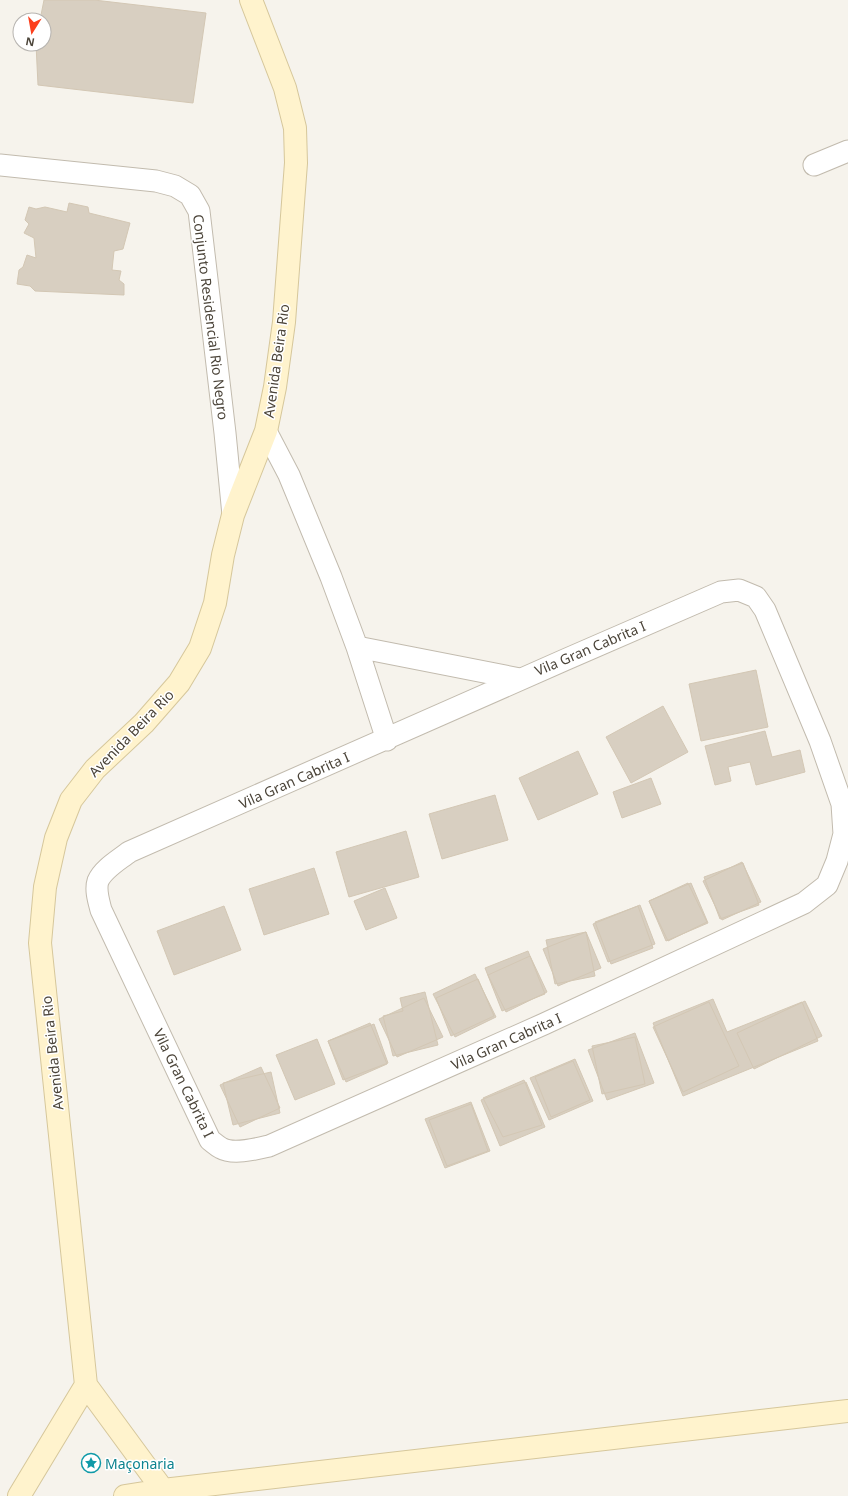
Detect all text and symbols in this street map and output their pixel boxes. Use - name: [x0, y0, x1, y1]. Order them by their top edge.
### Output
- north arrow: [12, 12, 52, 52]
- text: N: [24, 34, 36, 51]
- street label: Conjunto Residencial Rio Negro: [189, 213, 233, 421]
- street label: Avenida Beira Rio: [259, 303, 293, 419]
- street label: Vila Gran Cabrita I: [532, 616, 649, 680]
- street label: Avenida Beira Rio: [84, 685, 178, 781]
- street label: Vila Gran Cabrita I: [236, 747, 352, 813]
- street label: Avenida Beira Rio: [37, 995, 67, 1111]
- street label: Vila Gran Cabrita I: [448, 1008, 564, 1074]
- street label: Vila Gran Cabrita I: [149, 1025, 219, 1141]
- place icon: Maçonaria: [80, 1452, 102, 1474]
- place label: Maçonaria: [105, 1454, 175, 1473]

